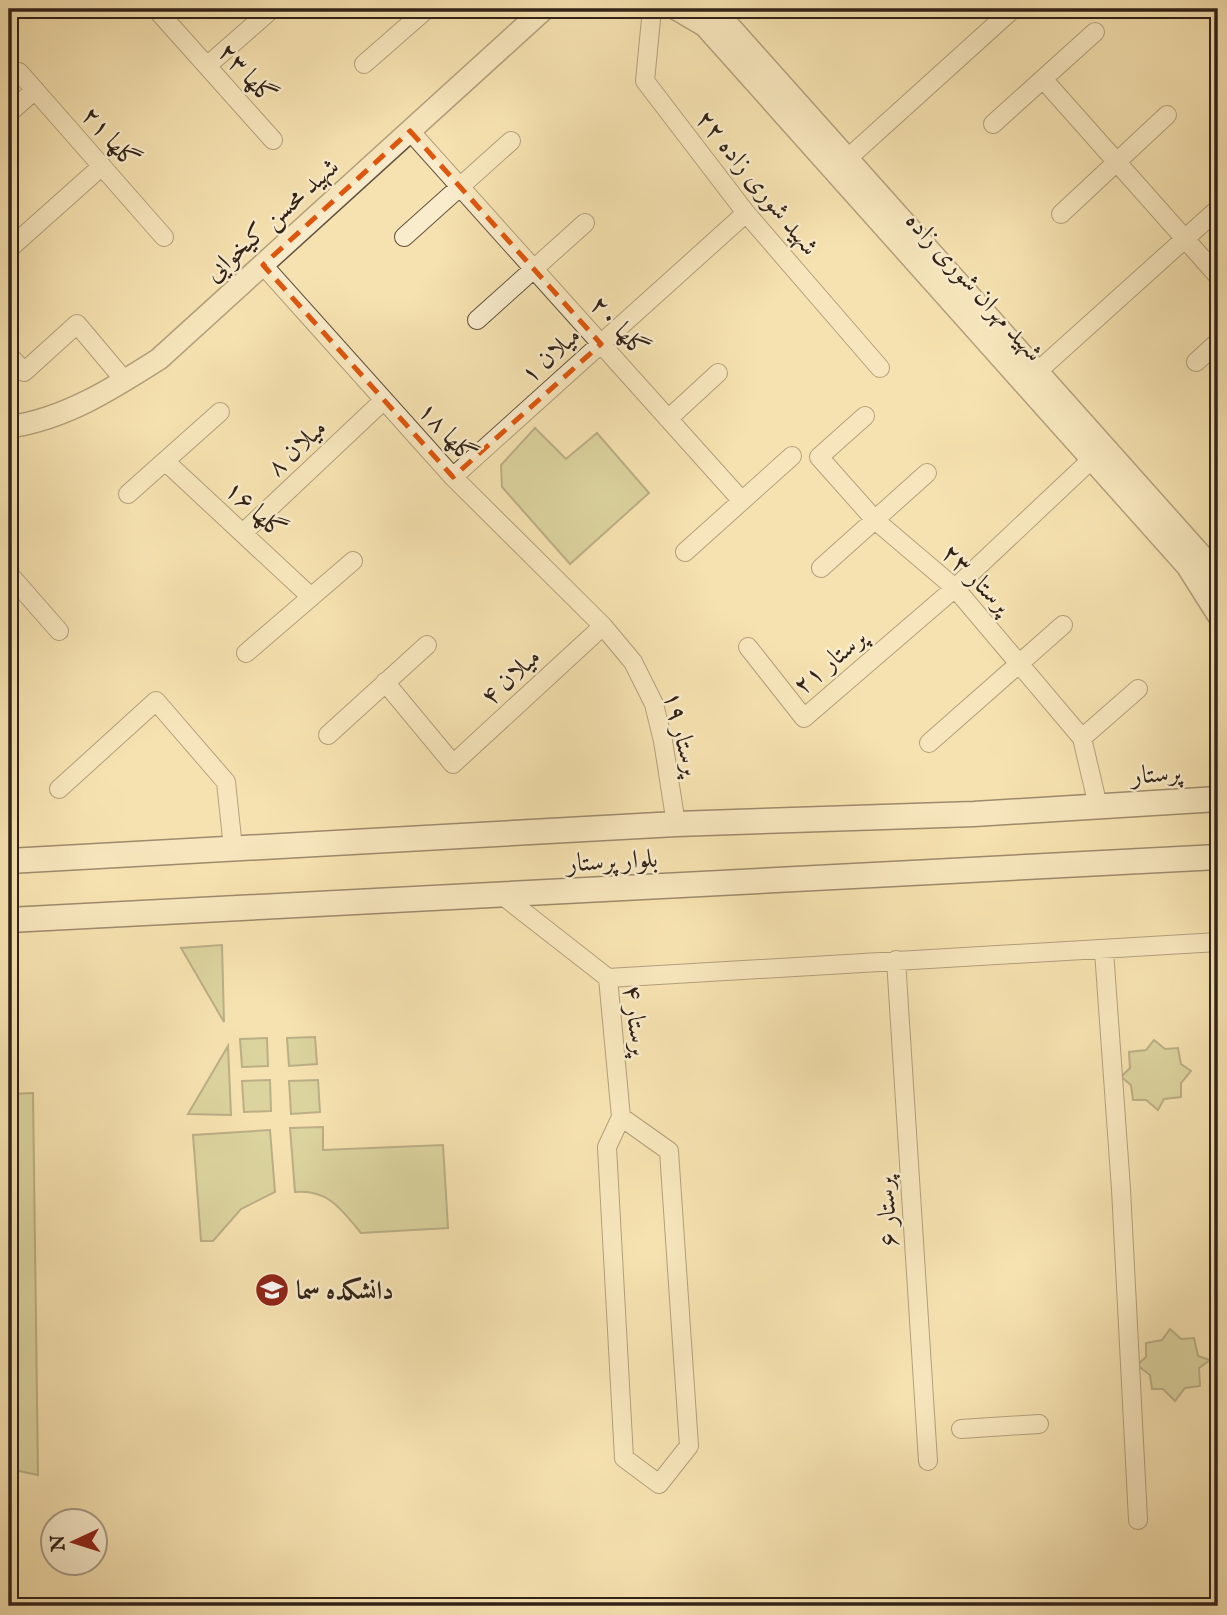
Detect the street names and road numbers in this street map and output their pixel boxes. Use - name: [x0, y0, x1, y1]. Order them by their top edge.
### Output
- street label: گلها ۲۳: [210, 36, 283, 112]
- street label: گلها ۲۱: [74, 100, 146, 176]
- street label: شهید شوری زاده ۲۲: [688, 103, 826, 263]
- street label: شهید محسن کیخوایی: [198, 151, 346, 289]
- street label: شهید مهران شوری زاده: [898, 205, 1050, 369]
- street label: گلها ۲۰: [582, 289, 655, 365]
- street label: میلان ۱: [514, 319, 588, 391]
- street label: گلها ۱۸: [410, 395, 483, 471]
- street label: میلان ۸: [260, 412, 334, 484]
- street label: گلها ۱۶: [217, 473, 293, 547]
- street label: پرستار ۲۳: [934, 537, 1020, 623]
- street label: پرستار ۲۱: [786, 620, 875, 702]
- street label: میلان ۴: [474, 641, 548, 713]
- street label: پرستار ۱۹: [655, 688, 709, 781]
- street label: پرستار: [1127, 756, 1185, 793]
- street label: بلوار پرستار: [563, 843, 659, 881]
- street label: پرستار ۴: [615, 983, 656, 1060]
- street label: پرستار ۶: [868, 1173, 906, 1248]

